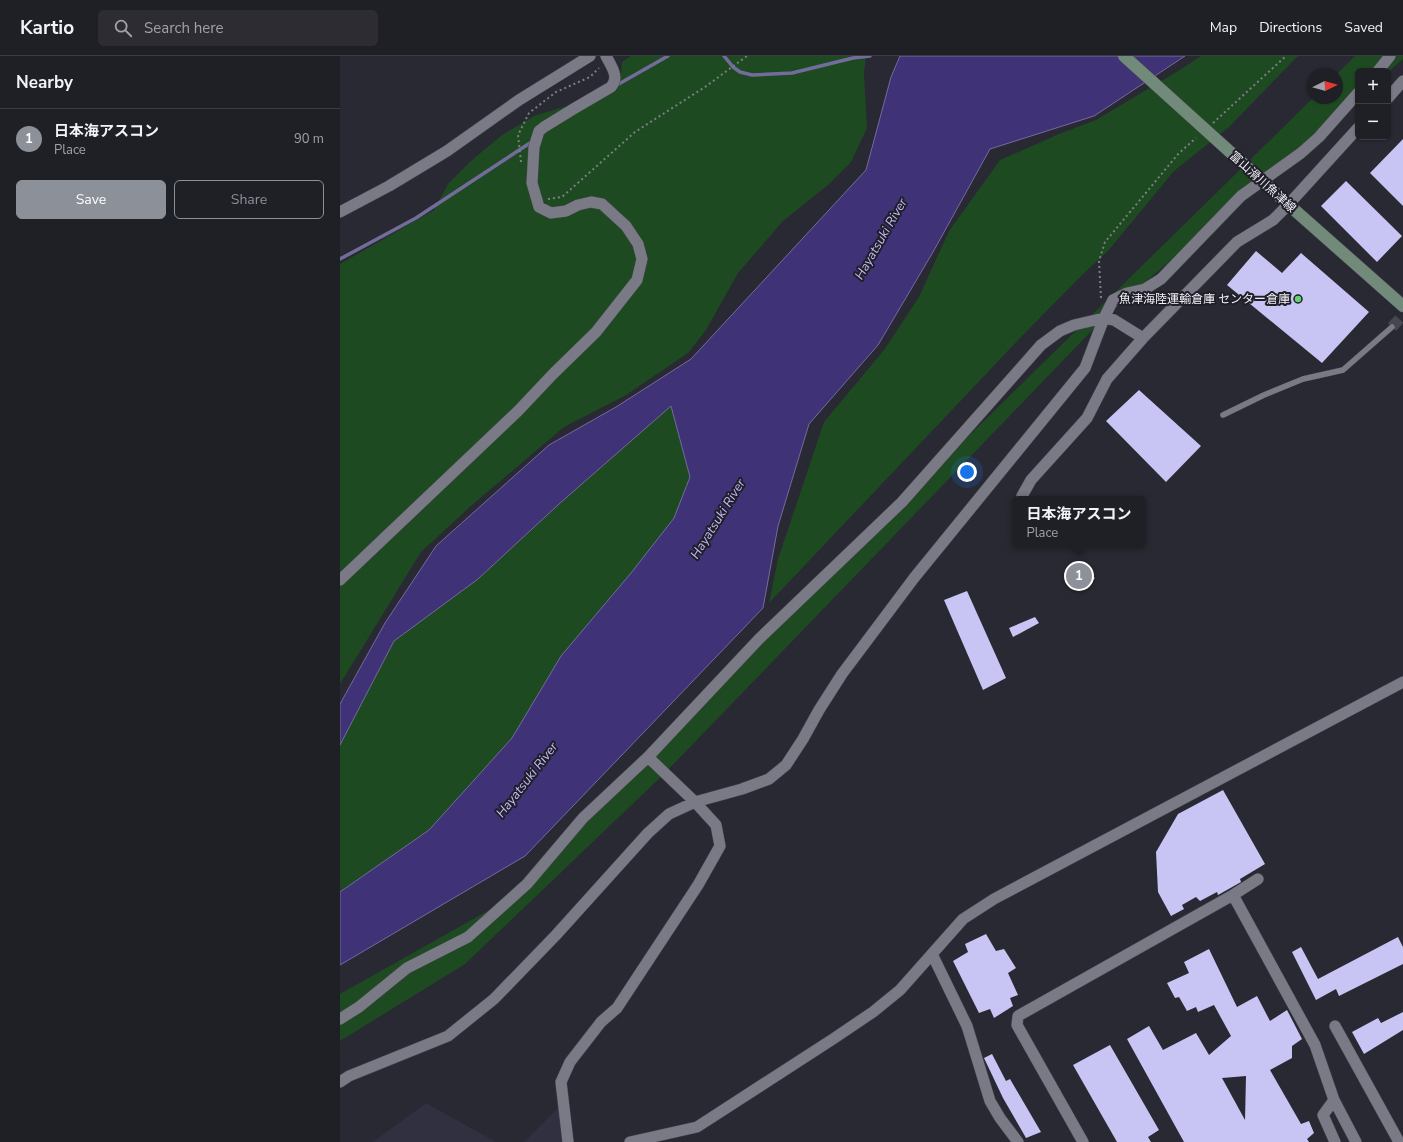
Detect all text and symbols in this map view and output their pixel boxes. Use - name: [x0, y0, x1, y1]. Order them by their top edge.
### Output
- search box: [98, 10, 378, 46]
- text: Kartio: [20, 15, 74, 41]
- icon: search: [112, 17, 134, 39]
- text: Search here: [144, 18, 224, 38]
- text: Map: [1210, 18, 1237, 37]
- text: Directions: [1259, 18, 1322, 37]
- text: Saved: [1344, 18, 1383, 37]
- north arrow: [1307, 68, 1343, 104]
- map controls: [1355, 68, 1391, 140]
- button: +: [1355, 68, 1391, 104]
- text: Nearby: [16, 71, 73, 94]
- button: −: [1355, 104, 1391, 140]
- text: 日本海アスコン: [54, 121, 159, 141]
- text: 1: [25, 130, 33, 148]
- text: 90 m: [294, 130, 324, 148]
- text: Place: [54, 141, 86, 159]
- street label: 富山滑川魚津線: [1226, 148, 1300, 216]
- button: Save: [16, 180, 166, 219]
- button: Share: [174, 180, 324, 219]
- water label: Hayatsuki River: [850, 195, 912, 283]
- place label: 魚津海陸運輸倉庫 センター倉庫: [1119, 291, 1290, 307]
- marker: 魚津海陸運輸倉庫 センター倉庫: [1293, 294, 1303, 304]
- your location: [957, 462, 977, 482]
- water label: Hayatsuki River: [686, 475, 750, 562]
- popup: [1012, 496, 1146, 548]
- text: 日本海アスコン: [1026, 504, 1132, 524]
- text: Place: [1026, 524, 1058, 542]
- pin: 1: [1066, 561, 1092, 591]
- water label: Hayatsuki River: [492, 738, 562, 821]

